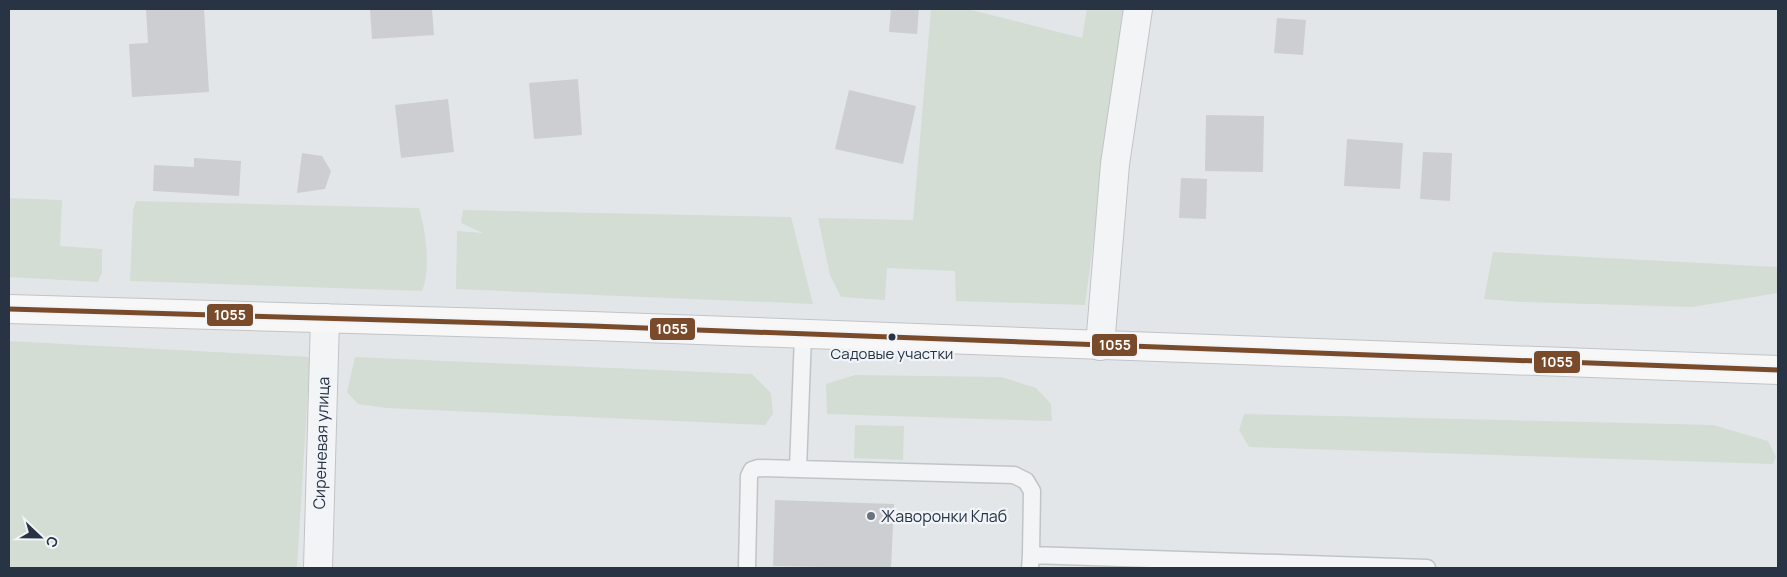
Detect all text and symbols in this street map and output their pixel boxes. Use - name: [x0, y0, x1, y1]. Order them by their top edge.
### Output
- line badge: 1055: [206, 303, 254, 327]
- text: 1055: [214, 305, 246, 324]
- line badge: 1055: [649, 317, 696, 341]
- text: 1055: [656, 319, 688, 338]
- marker: Садовые участки: [887, 332, 897, 342]
- line badge: 1055: [1091, 333, 1138, 357]
- text: 1055: [1099, 335, 1131, 354]
- place label: Садовые участки: [831, 343, 953, 364]
- line badge: 1055: [1533, 350, 1581, 374]
- text: 1055: [1541, 352, 1573, 371]
- street label: Сиреневая улица: [308, 376, 334, 510]
- place label: Жаворонки Клаб: [881, 505, 1007, 527]
- marker: Жаворонки Клаб: [865, 510, 877, 522]
- north arrow: [15, 512, 65, 562]
- text: С: [42, 534, 63, 550]

